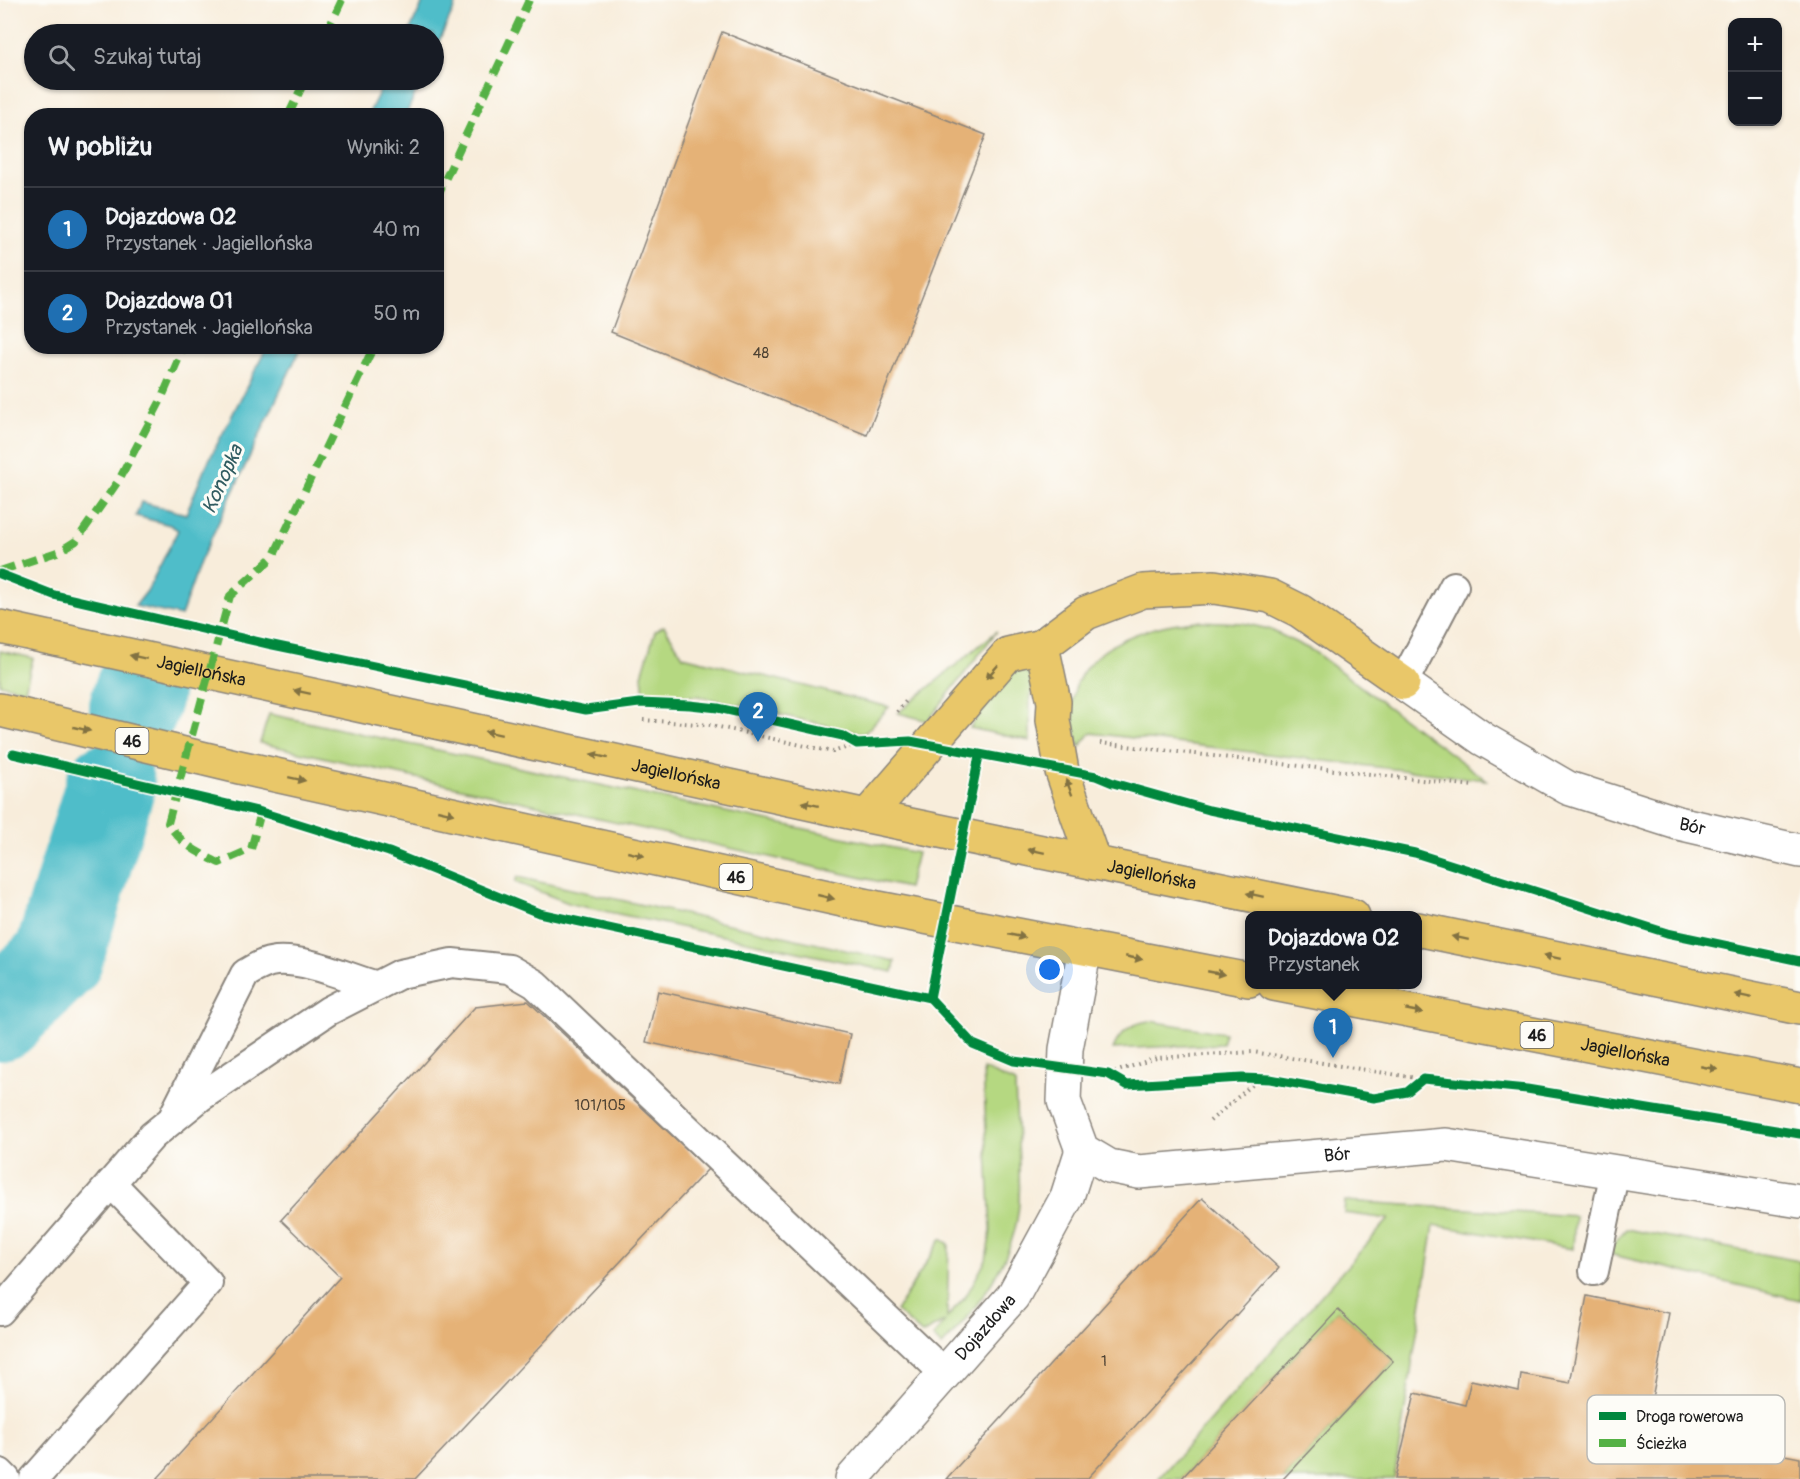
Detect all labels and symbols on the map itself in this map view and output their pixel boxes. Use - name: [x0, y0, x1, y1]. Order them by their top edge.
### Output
- house number: 48: [753, 344, 770, 363]
- water label: Konopka: [196, 440, 249, 517]
- street label: Jagiellońska: [154, 650, 248, 692]
- one-way arrow: [128, 652, 147, 661]
- one-way arrow: [986, 664, 999, 680]
- one-way arrow: [292, 687, 311, 696]
- pin: 2: [738, 692, 777, 742]
- one-way arrow: [73, 725, 91, 735]
- road number: 46: [116, 728, 148, 754]
- one-way arrow: [483, 728, 502, 737]
- one-way arrow: [590, 751, 609, 761]
- street label: Jagiellońska: [629, 754, 723, 796]
- one-way arrow: [287, 775, 306, 784]
- one-way arrow: [1064, 778, 1073, 796]
- one-way arrow: [801, 798, 819, 808]
- one-way arrow: [436, 808, 455, 817]
- street label: Bór: [1677, 813, 1708, 841]
- one-way arrow: [1027, 845, 1046, 855]
- one-way arrow: [627, 850, 645, 860]
- street label: Jagiellońska: [1105, 855, 1198, 895]
- road number: 46: [720, 864, 752, 890]
- one-way arrow: [1245, 890, 1264, 899]
- one-way arrow: [817, 893, 836, 902]
- one-way arrow: [1008, 932, 1027, 941]
- one-way arrow: [1450, 933, 1469, 942]
- one-way arrow: [1542, 952, 1561, 961]
- one-way arrow: [1124, 954, 1143, 963]
- your location: [1035, 955, 1064, 984]
- one-way arrow: [1206, 969, 1225, 978]
- one-way arrow: [1733, 991, 1752, 1000]
- one-way arrow: [1405, 1007, 1424, 1016]
- pin: 1: [1314, 1008, 1352, 1058]
- road number: 46: [1520, 1022, 1554, 1048]
- street label: Jagiellońska: [1579, 1033, 1672, 1073]
- one-way arrow: [1700, 1064, 1719, 1073]
- house number: 101/105: [574, 1096, 626, 1115]
- street label: Bór: [1323, 1142, 1352, 1168]
- street label: Dojazdowa: [950, 1290, 1021, 1366]
- house number: 1: [1101, 1352, 1107, 1371]
- legend: [1587, 1395, 1785, 1464]
- text: Droga rowerowa: [1636, 1407, 1744, 1427]
- text: Ścieżka: [1636, 1434, 1687, 1454]

